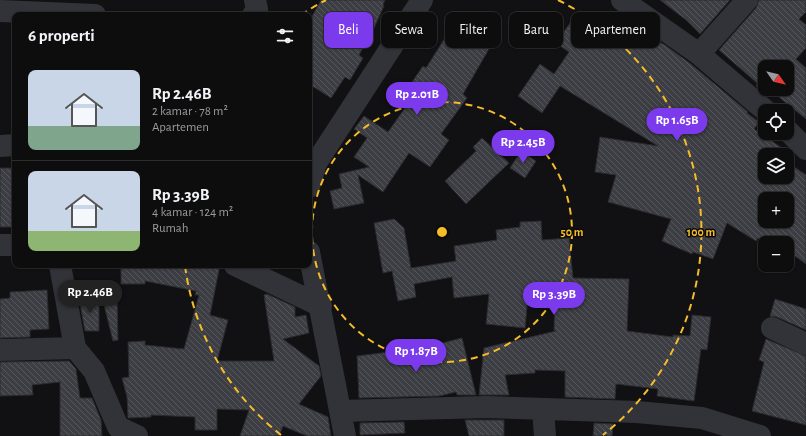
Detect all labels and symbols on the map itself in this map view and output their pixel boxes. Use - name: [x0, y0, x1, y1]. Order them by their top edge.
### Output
- north arrow: [758, 60, 794, 96]
- pin: Rp 2.01B: [376, 82, 458, 116]
- pin: Rp 1.65B: [636, 108, 718, 142]
- pin: Rp 2.45B: [482, 130, 564, 164]
- centre of rings: [435, 225, 449, 239]
- text: 50 m: [561, 226, 584, 238]
- text: 100 m: [687, 226, 715, 238]
- pin: Rp 2.46B: [49, 280, 131, 314]
- pin: Rp 3.39B: [513, 282, 595, 316]
- pin: Rp 1.87B: [375, 339, 457, 373]

